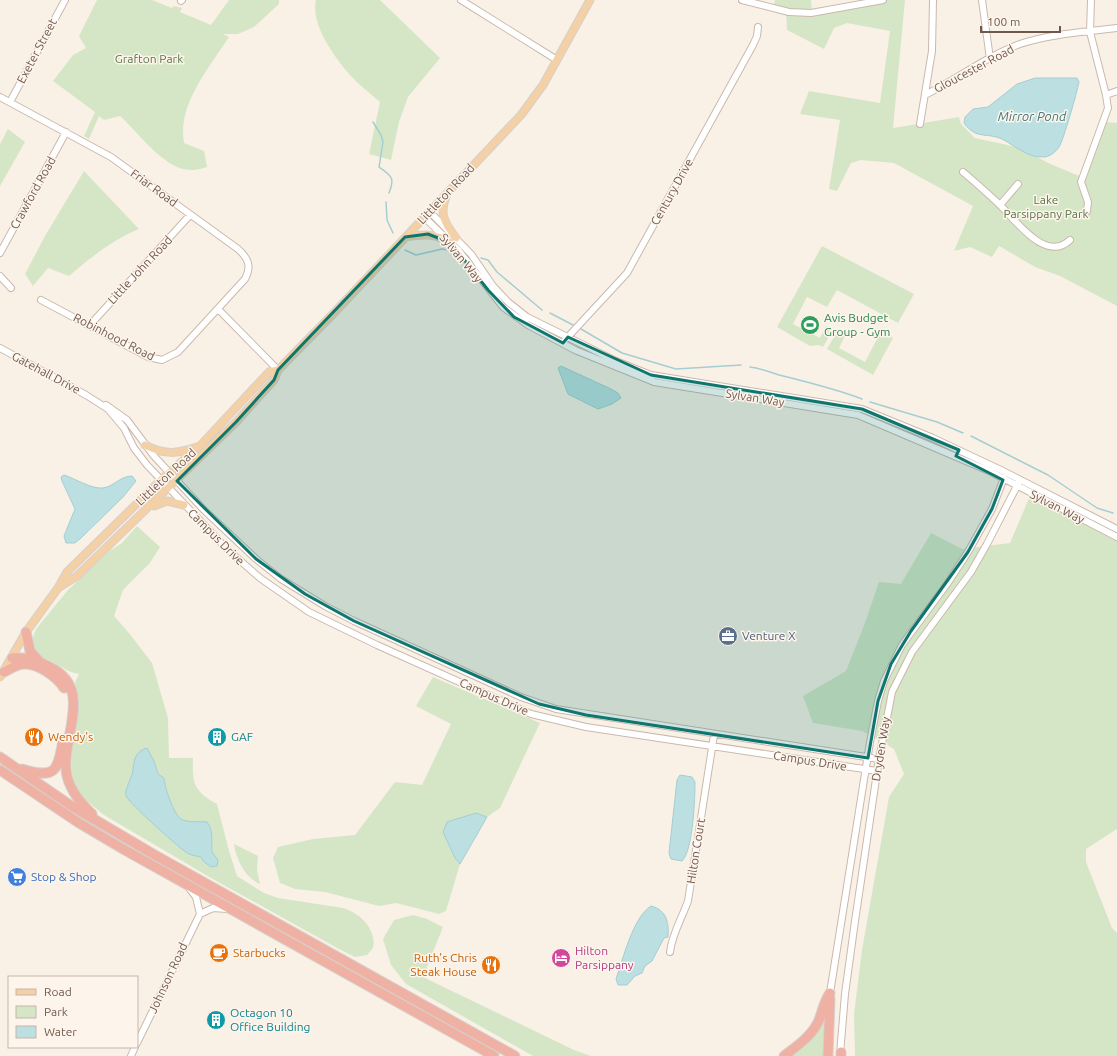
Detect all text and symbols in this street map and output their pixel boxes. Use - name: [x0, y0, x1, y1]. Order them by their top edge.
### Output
- scale bar: [981, 8, 1060, 34]
- text: 100 m: [987, 15, 1020, 28]
- street label: Exeter Street: [14, 16, 59, 85]
- street label: Gloucester Road: [932, 42, 1016, 95]
- park label: Grafton Park: [115, 52, 183, 65]
- water label: Mirror Pond: [998, 109, 1067, 123]
- street label: Crawford Road: [7, 154, 58, 231]
- street label: Century Drive: [648, 156, 695, 227]
- street label: Littleton Road: [415, 161, 477, 226]
- street label: Friar Road: [128, 166, 180, 209]
- park label: Lake Parsippany Park: [1003, 193, 1089, 220]
- street label: Sylvan Way: [437, 231, 486, 285]
- street label: Little John Road: [105, 233, 174, 306]
- street label: Robinhood Road: [71, 310, 157, 363]
- place label: Avis Budget Group - Gym: [824, 311, 890, 338]
- sports icon: Avis Budget Group - Gym: [799, 314, 821, 336]
- street label: Gatehall Drive: [10, 349, 83, 396]
- street label: Sylvan Way: [725, 386, 786, 409]
- street label: Littleton Road: [133, 446, 198, 508]
- street label: Sylvan Way: [1028, 487, 1087, 526]
- street label: Campus Drive: [186, 506, 247, 567]
- office icon: Venture X: [717, 625, 739, 647]
- place label: Venture X: [742, 629, 796, 642]
- street label: Campus Drive: [458, 676, 531, 718]
- street label: Dryden Way: [869, 716, 892, 782]
- restaurant icon: Wendy's: [23, 726, 45, 748]
- building icon: GAF: [206, 726, 228, 748]
- place label: Wendy's: [48, 730, 93, 743]
- place label: GAF: [231, 730, 253, 743]
- street label: Campus Drive: [772, 748, 848, 773]
- street label: Hilton Court: [684, 817, 707, 885]
- supermarket icon: Stop & Shop: [6, 866, 28, 888]
- place label: Stop & Shop: [31, 870, 97, 883]
- street label: Johnson Road: [146, 941, 190, 1015]
- cafe icon: Starbucks: [208, 942, 230, 964]
- place label: Hilton Parsippany: [575, 944, 634, 971]
- place label: Starbucks: [233, 946, 285, 959]
- hotel icon: Hilton Parsippany: [550, 947, 572, 969]
- place label: Ruth's Chris Steak House: [410, 951, 477, 978]
- restaurant icon: Ruth's Chris Steak House: [480, 954, 502, 976]
- legend: [8, 976, 138, 1048]
- text: Road: [44, 985, 72, 998]
- text: Park: [44, 1005, 68, 1018]
- place label: Octagon 10 Office Building: [230, 1006, 311, 1033]
- building icon: Octagon 10 Office Building: [205, 1009, 227, 1031]
- text: Water: [44, 1025, 77, 1038]

